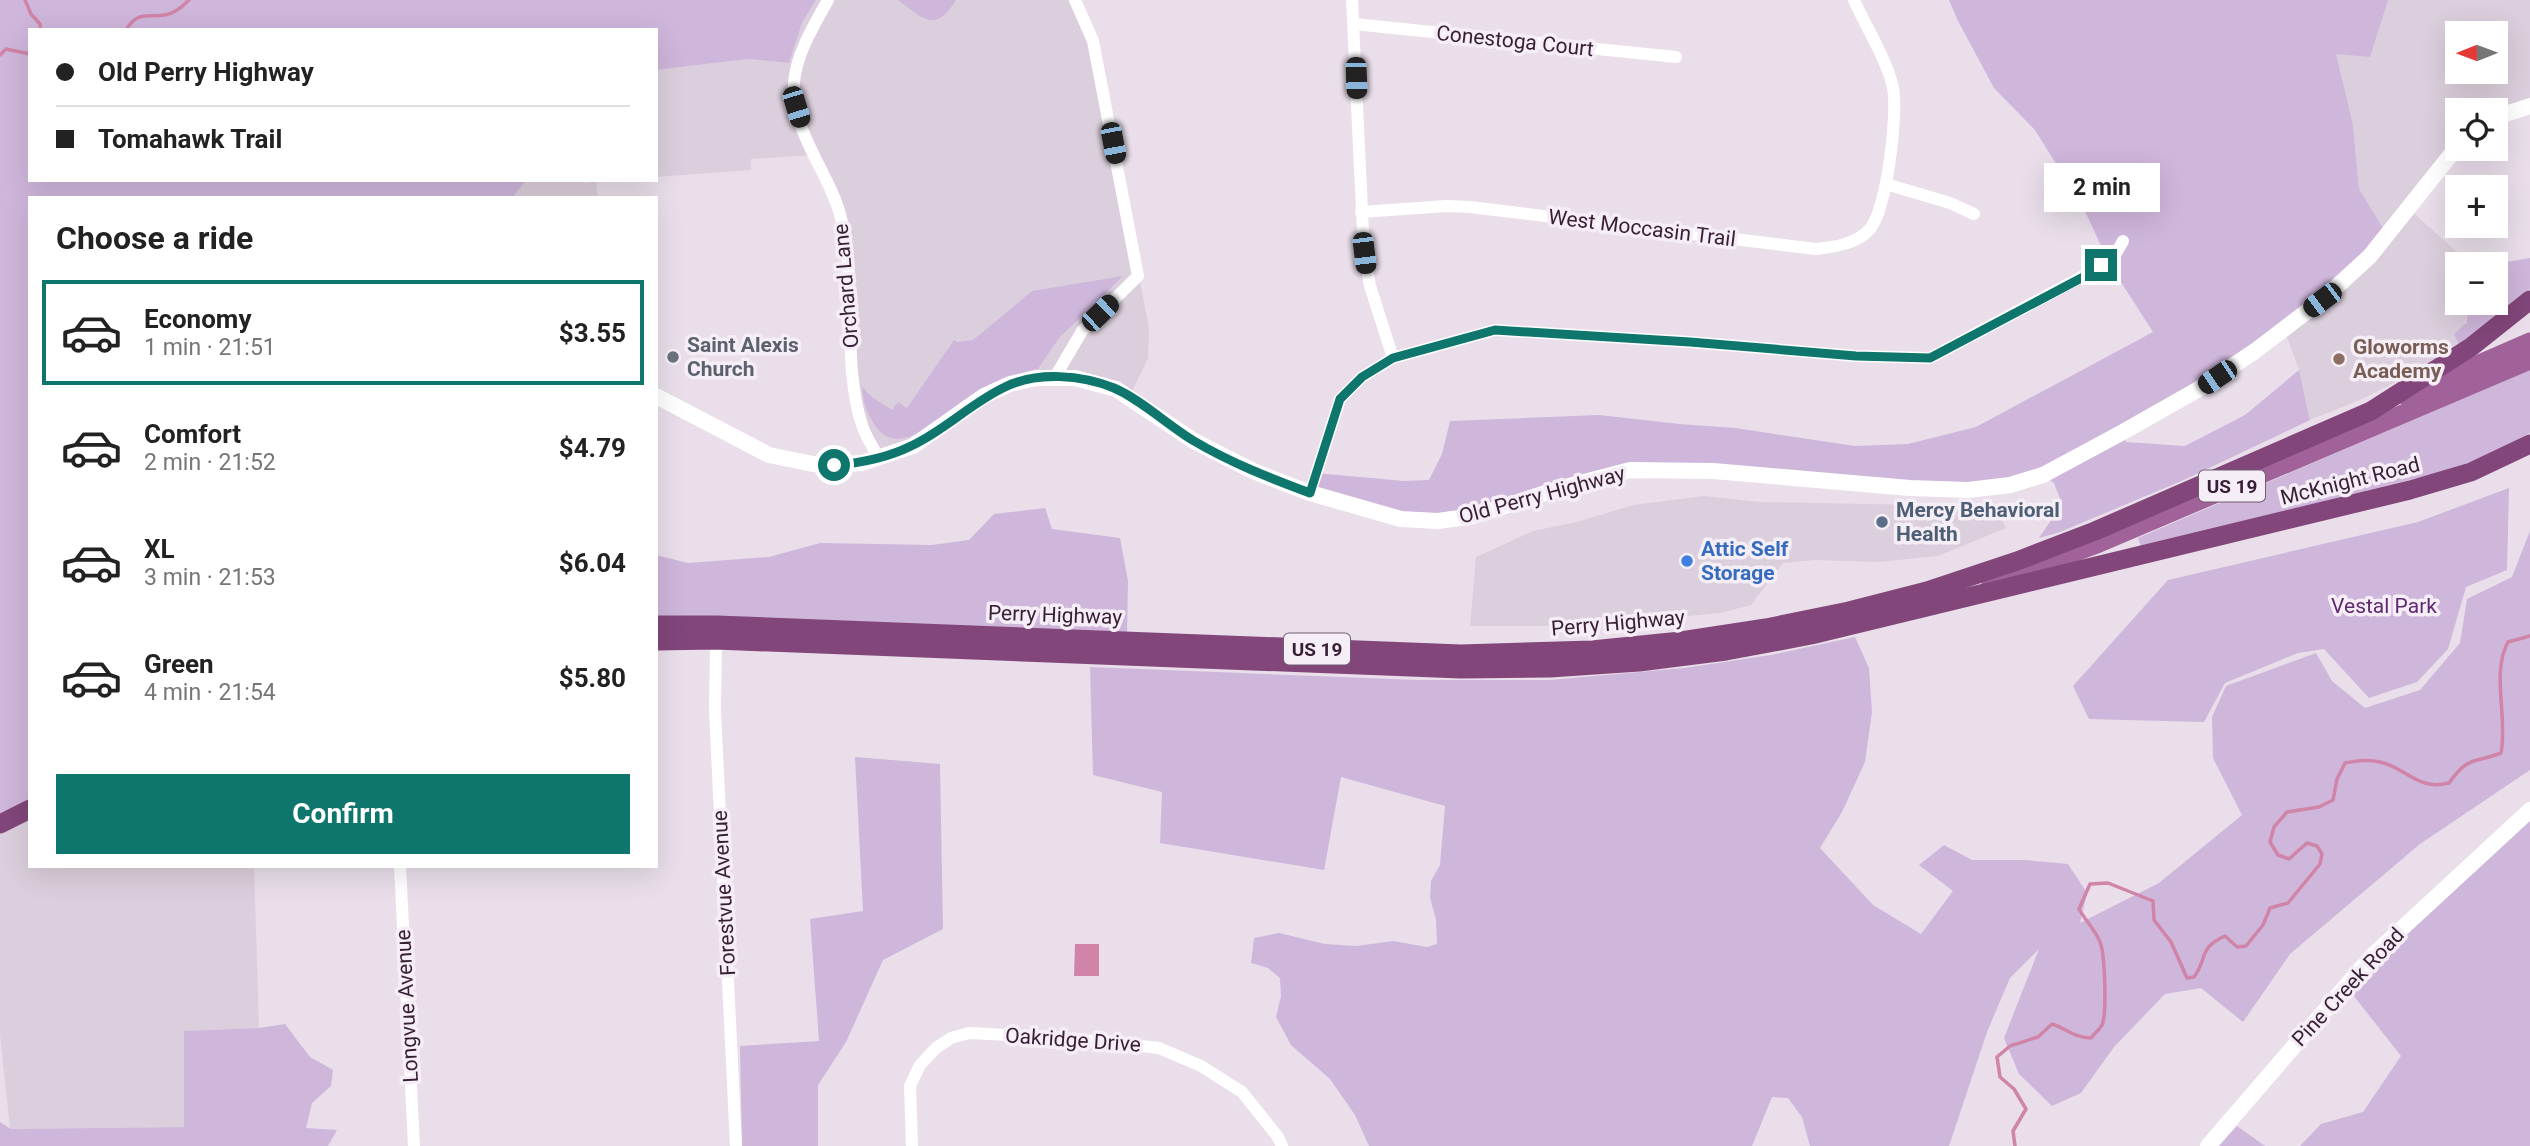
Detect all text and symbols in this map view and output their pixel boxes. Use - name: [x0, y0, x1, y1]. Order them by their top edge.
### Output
- street label: Conestoga Court: [1435, 21, 1595, 61]
- north arrow: [2445, 21, 2508, 84]
- map controls: [2445, 21, 2508, 315]
- text: Old Perry Highway: [98, 57, 314, 87]
- car: [1345, 57, 1368, 99]
- car: [780, 84, 813, 130]
- button: locate: [2445, 98, 2508, 161]
- car: [1099, 120, 1128, 166]
- text: Tomahawk Trail: [98, 124, 282, 154]
- callout: 2 min: [2043, 163, 2159, 212]
- text: 2 min: [2073, 174, 2131, 201]
- button: +: [2445, 175, 2508, 238]
- street label: West Moccasin Trail: [1547, 205, 1737, 251]
- text: Choose a ride: [56, 219, 253, 257]
- street label: Orchard Lane: [829, 223, 863, 349]
- car: [1352, 231, 1377, 275]
- route end: [2085, 249, 2117, 281]
- button: −: [2445, 252, 2508, 315]
- car: [2299, 279, 2346, 321]
- car: [1078, 291, 1123, 335]
- icon: car: [60, 301, 123, 364]
- text: Economy: [144, 304, 251, 334]
- text: $3.55: [559, 318, 626, 348]
- place label: Saint Alexis Church: [687, 333, 799, 381]
- text: 1 min · 21:51: [144, 334, 276, 361]
- place label: Gloworms Academy: [2353, 335, 2449, 383]
- marker: Saint Alexis Church: [665, 349, 681, 365]
- marker: Gloworms Academy: [2331, 351, 2347, 367]
- car: [2194, 357, 2241, 397]
- icon: car: [60, 416, 123, 479]
- text: Comfort: [144, 419, 241, 449]
- text: $4.79: [559, 433, 626, 463]
- text: 2 min · 21:52: [144, 449, 276, 476]
- route start: [818, 449, 850, 481]
- street label: McKnight Road: [2278, 452, 2422, 510]
- street label: Old Perry Highway: [1456, 461, 1628, 529]
- road number: US 19: [2199, 471, 2265, 502]
- place label: Mercy Behavioral Health: [1896, 498, 2060, 546]
- marker: Mercy Behavioral Health: [1874, 514, 1890, 530]
- icon: car: [60, 531, 123, 594]
- text: XL: [144, 534, 175, 564]
- place label: Attic Self Storage: [1701, 537, 1789, 585]
- text: $6.04: [559, 548, 626, 578]
- marker: Attic Self Storage: [1679, 553, 1695, 569]
- text: 3 min · 21:53: [144, 564, 276, 591]
- park label: Vestal Park: [2331, 594, 2437, 618]
- street label: Perry Highway: [987, 601, 1123, 629]
- street label: Perry Highway: [1550, 605, 1686, 641]
- road number: US 19: [1284, 634, 1350, 664]
- icon: car: [60, 646, 123, 709]
- text: Green: [144, 649, 214, 679]
- text: $5.80: [559, 663, 626, 693]
- text: 4 min · 21:54: [144, 679, 276, 706]
- button: Confirm: [56, 774, 630, 854]
- street label: Forestvue Avenue: [708, 810, 740, 976]
- street label: Pine Creek Road: [2287, 923, 2409, 1051]
- street label: Longvue Avenue: [391, 929, 423, 1083]
- street label: Oakridge Drive: [1004, 1023, 1142, 1057]

